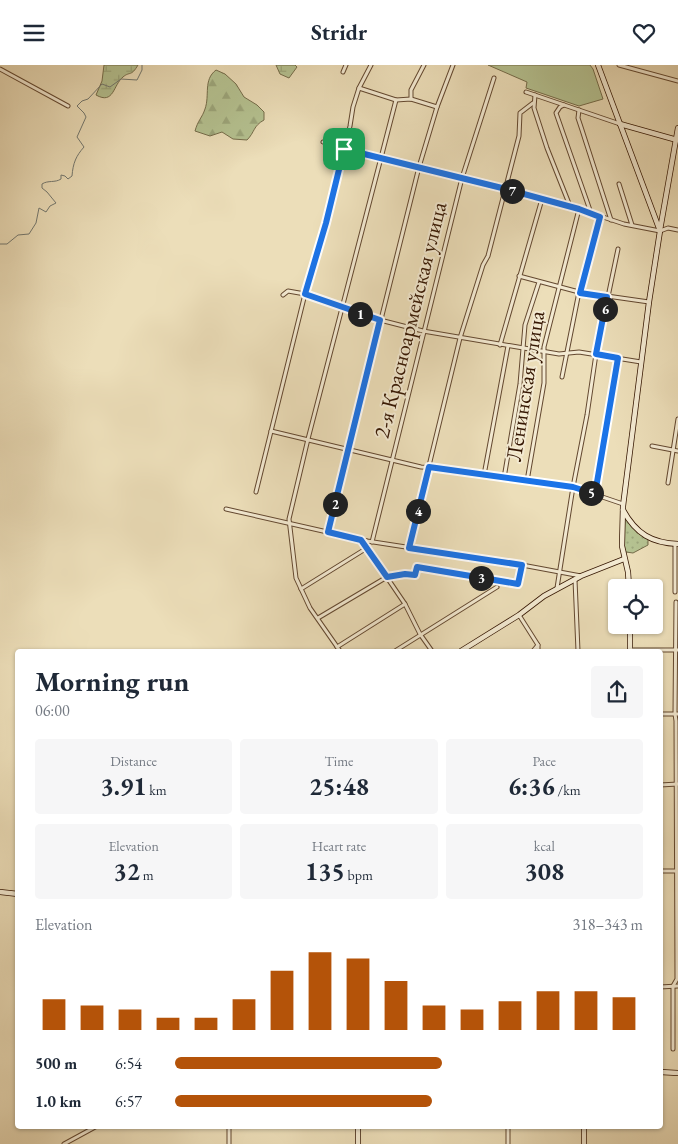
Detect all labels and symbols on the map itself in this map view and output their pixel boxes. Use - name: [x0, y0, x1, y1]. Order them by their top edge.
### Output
- pin: [323, 128, 365, 170]
- pin: 7: [500, 179, 524, 203]
- street label: 2-я Красноармейская улица: [367, 199, 453, 441]
- pin: 6: [592, 297, 618, 321]
- pin: 1: [348, 301, 372, 327]
- street label: Ленинская улица: [499, 308, 551, 463]
- pin: 5: [578, 481, 604, 505]
- pin: 2: [322, 491, 348, 517]
- pin: 4: [406, 499, 430, 523]
- pin: 3: [468, 565, 494, 591]

